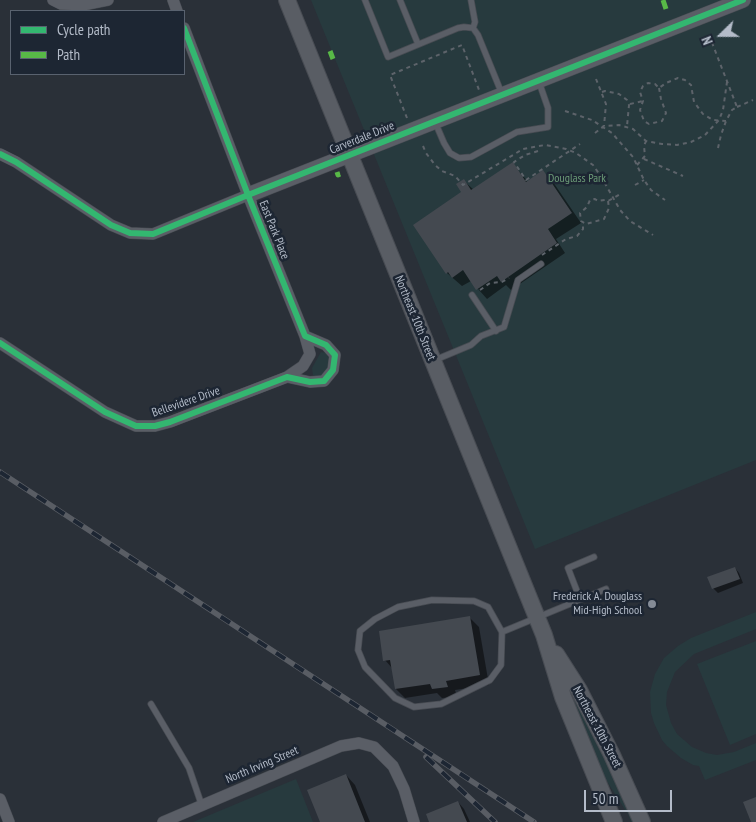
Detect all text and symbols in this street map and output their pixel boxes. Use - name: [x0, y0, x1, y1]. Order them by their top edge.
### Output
- legend: [10, 10, 185, 75]
- north arrow: [696, 10, 746, 60]
- text: Cycle path: [57, 20, 110, 39]
- text: N: [697, 34, 717, 47]
- text: Path: [57, 45, 80, 64]
- street label: Carverdale Drive: [328, 119, 396, 157]
- park label: Douglass Park: [548, 172, 606, 186]
- street label: East Park Place: [256, 198, 292, 262]
- street label: Northeast 10th Street: [391, 273, 439, 363]
- street label: Bellevidere Drive: [150, 384, 222, 420]
- place label: Frederick A. Douglass Mid-High School: [553, 590, 642, 618]
- marker: Frederick A. Douglass Mid-High School: [646, 598, 658, 610]
- street label: Northeast 10th Street: [569, 684, 625, 770]
- street label: North Irving Street: [224, 743, 300, 787]
- scale bar: [586, 780, 674, 812]
- text: 50 m: [592, 789, 618, 808]

